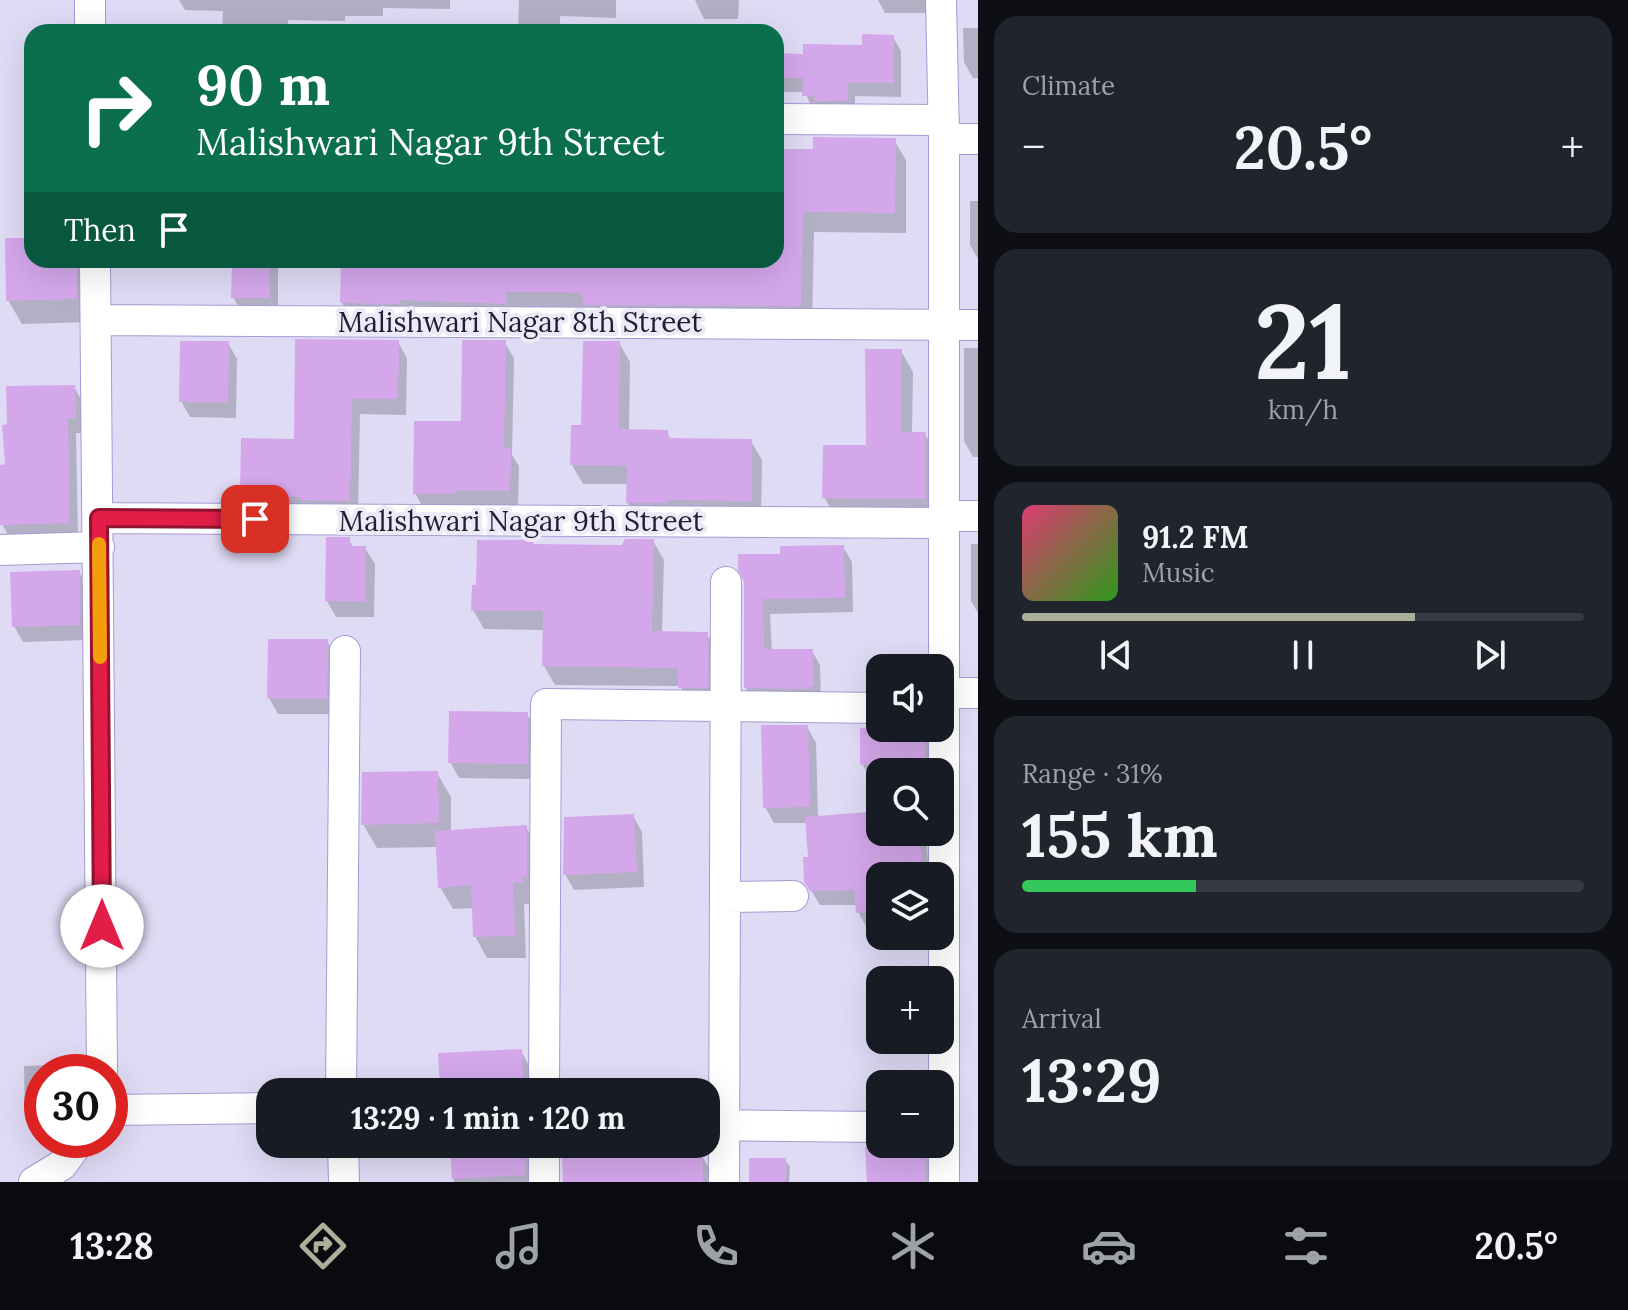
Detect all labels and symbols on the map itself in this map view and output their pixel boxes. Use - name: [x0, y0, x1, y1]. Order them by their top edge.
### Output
- street label: Malishwari Nagar 8th Street: [338, 304, 702, 340]
- pin: [221, 485, 289, 553]
- street label: Malishwari Nagar 9th Street: [339, 503, 704, 539]
- position arrow: [60, 884, 144, 968]
- speed limit sign: 30: [24, 1054, 128, 1158]

